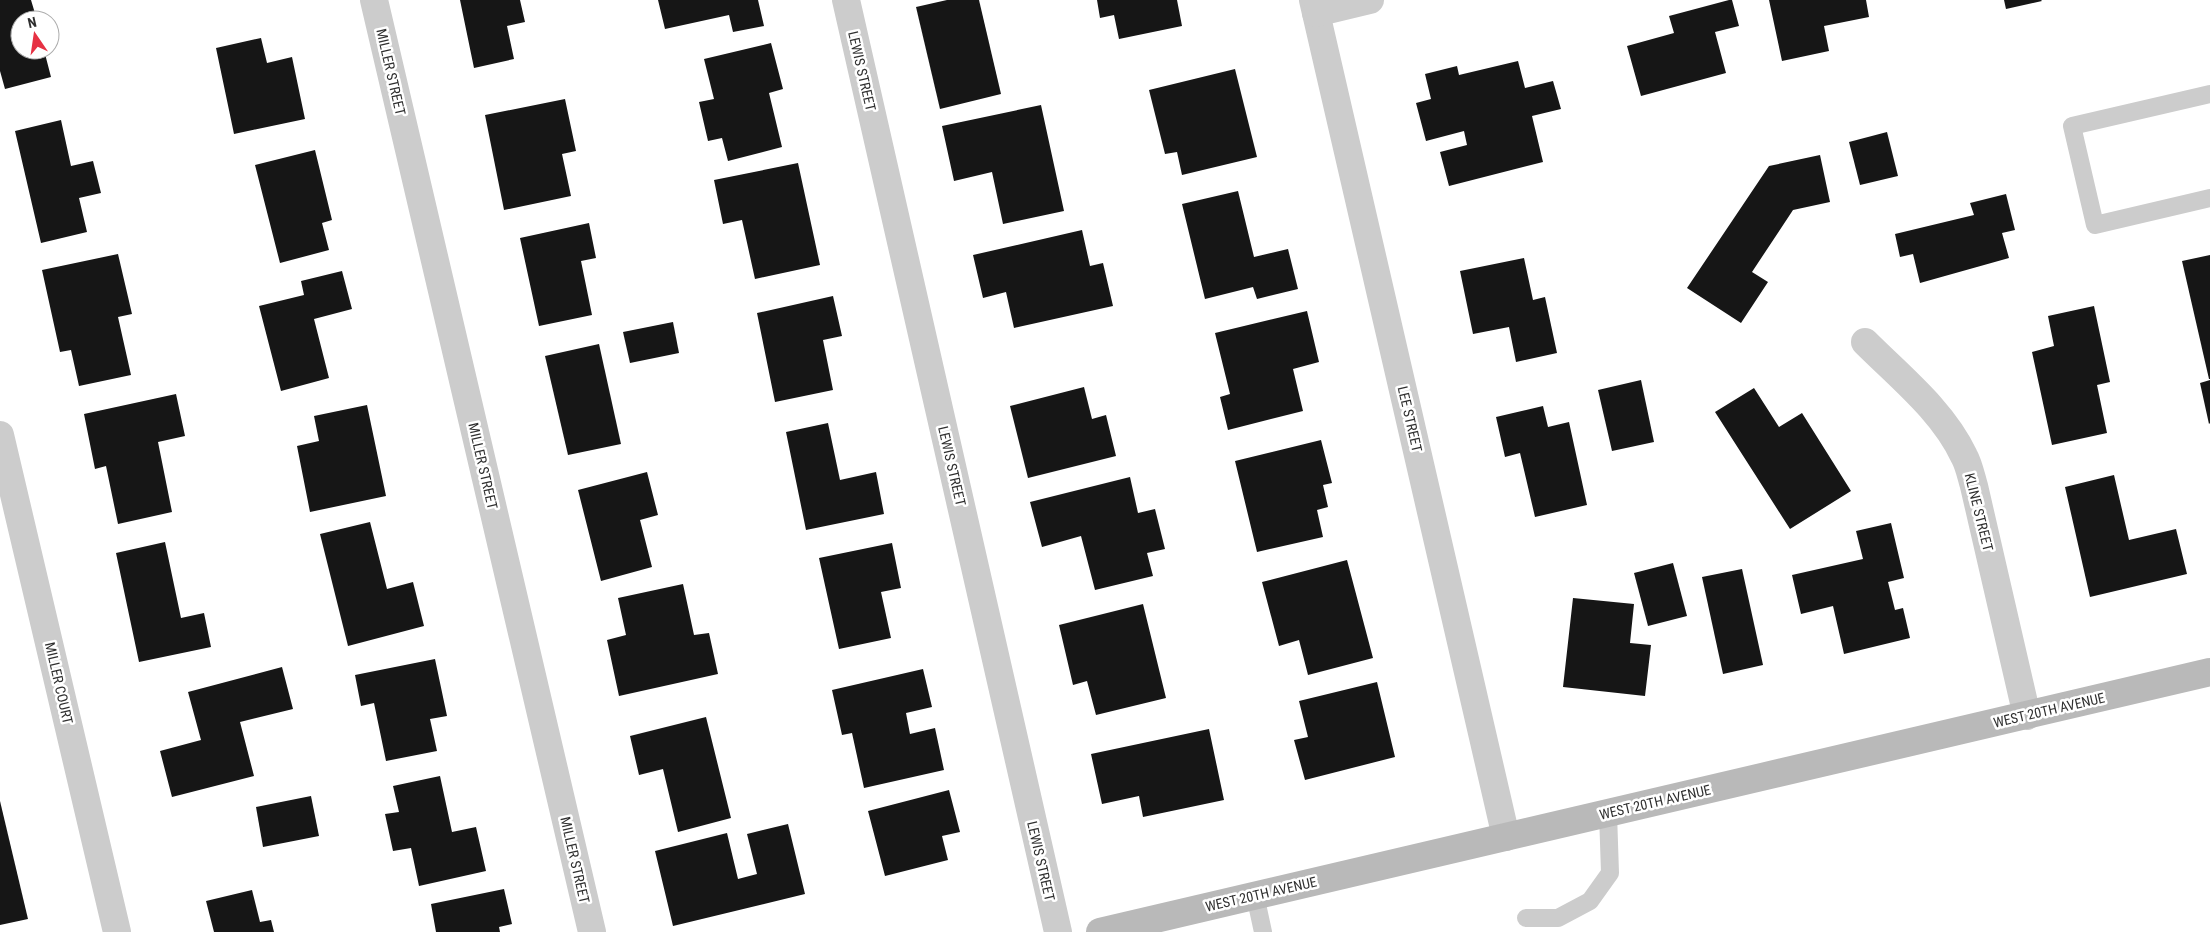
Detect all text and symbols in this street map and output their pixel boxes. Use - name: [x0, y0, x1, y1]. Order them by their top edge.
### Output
- north arrow: [10, 10, 60, 60]
- text: N: [26, 14, 38, 31]
- street label: MILLER STREET: [373, 27, 409, 117]
- street label: LEWIS STREET: [845, 29, 879, 113]
- street label: LEE STREET: [1395, 385, 1425, 453]
- street label: MILLER STREET: [465, 421, 501, 511]
- street label: LEWIS STREET: [935, 424, 969, 508]
- street label: KLINE STREET: [1962, 471, 1996, 553]
- street label: MILLER COURT: [42, 641, 76, 725]
- street label: WEST 20TH AVENUE: [1992, 689, 2106, 731]
- street label: WEST 20TH AVENUE: [1598, 781, 1712, 823]
- street label: MILLER STREET: [557, 815, 593, 905]
- street label: LEWIS STREET: [1024, 819, 1058, 903]
- street label: WEST 20TH AVENUE: [1204, 873, 1318, 915]

